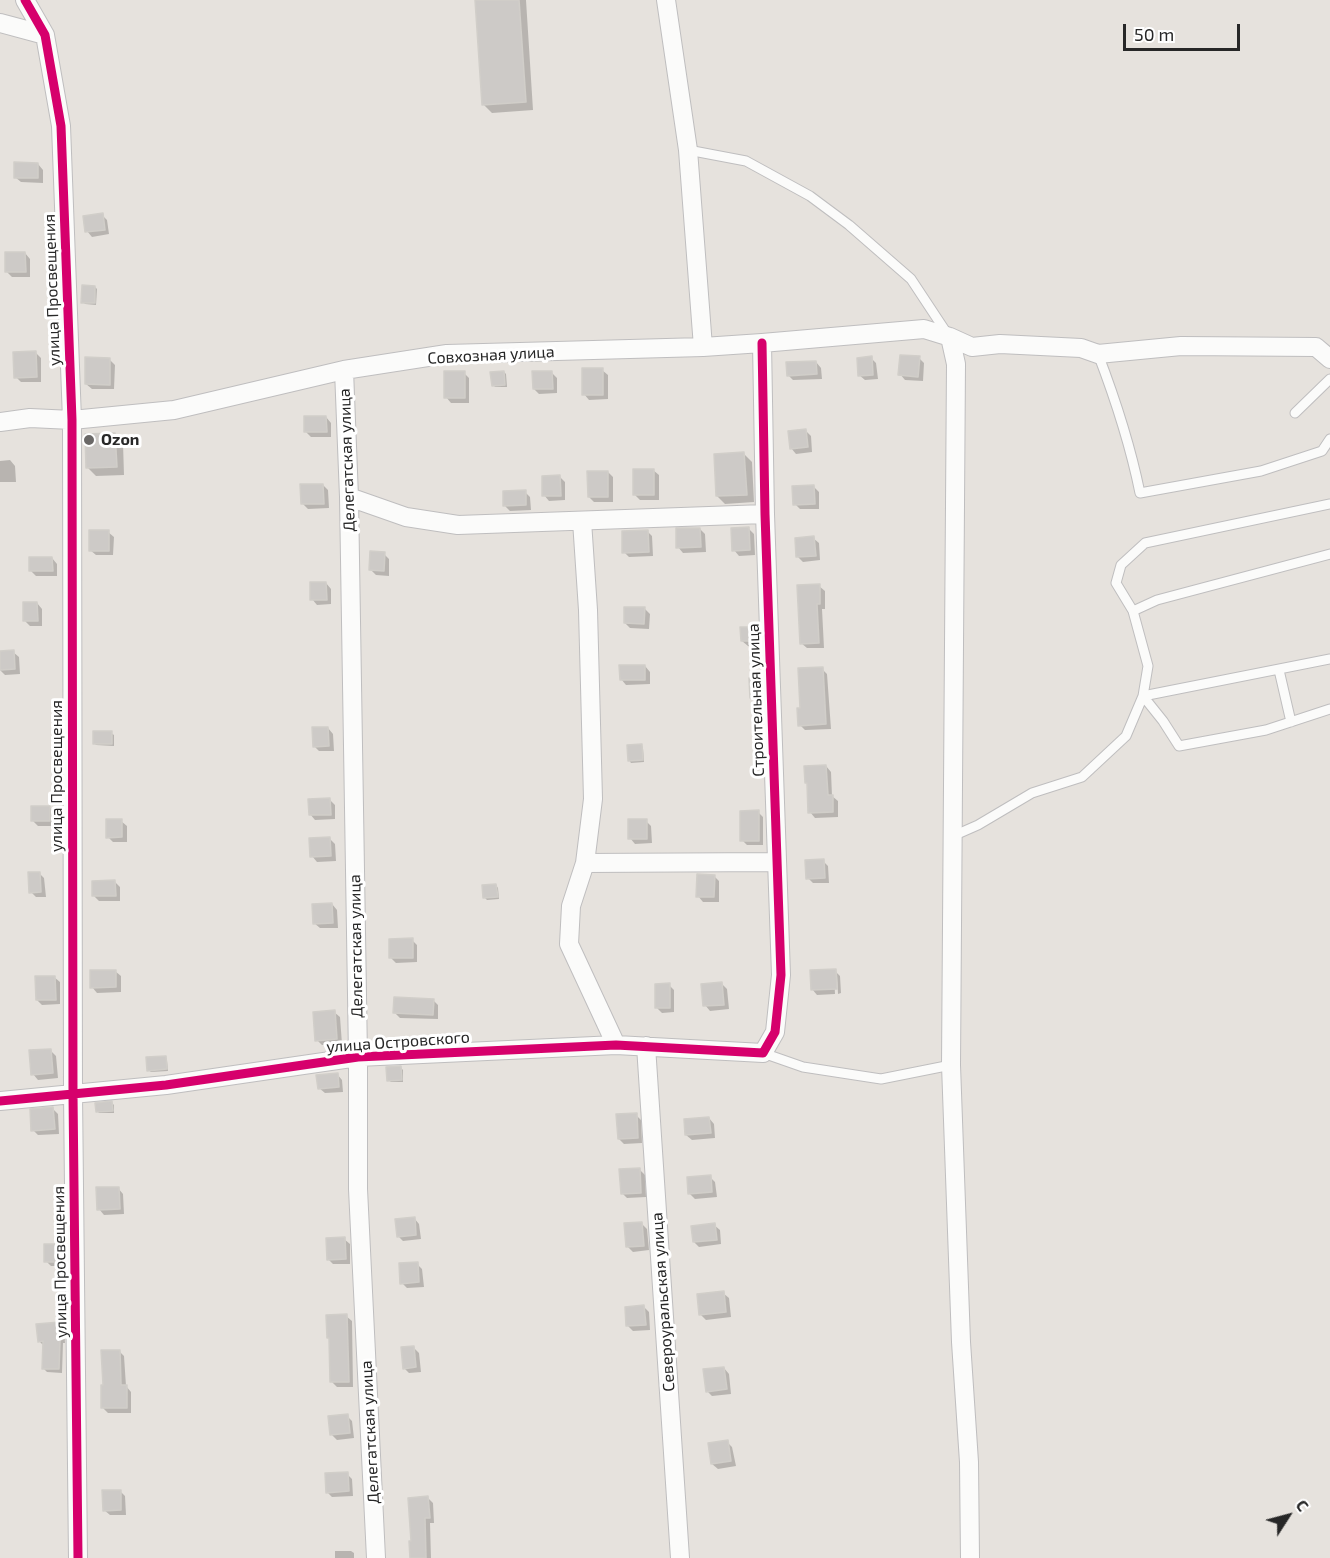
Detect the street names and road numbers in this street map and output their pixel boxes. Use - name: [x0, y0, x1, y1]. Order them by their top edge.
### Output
- street label: улица Просвещения: [40, 214, 64, 366]
- street label: Совхозная улица: [427, 342, 555, 368]
- street label: Делегатская улица: [335, 388, 359, 532]
- street label: Строительная улица: [744, 623, 768, 777]
- street label: улица Просвещения: [47, 700, 67, 852]
- street label: Делегатская улица: [345, 874, 367, 1018]
- street label: улица Островского: [326, 1027, 470, 1057]
- street label: улица Просвещения: [49, 1186, 71, 1338]
- street label: Североуральская улица: [647, 1212, 679, 1392]
- street label: Делегатская улица: [357, 1360, 383, 1504]

